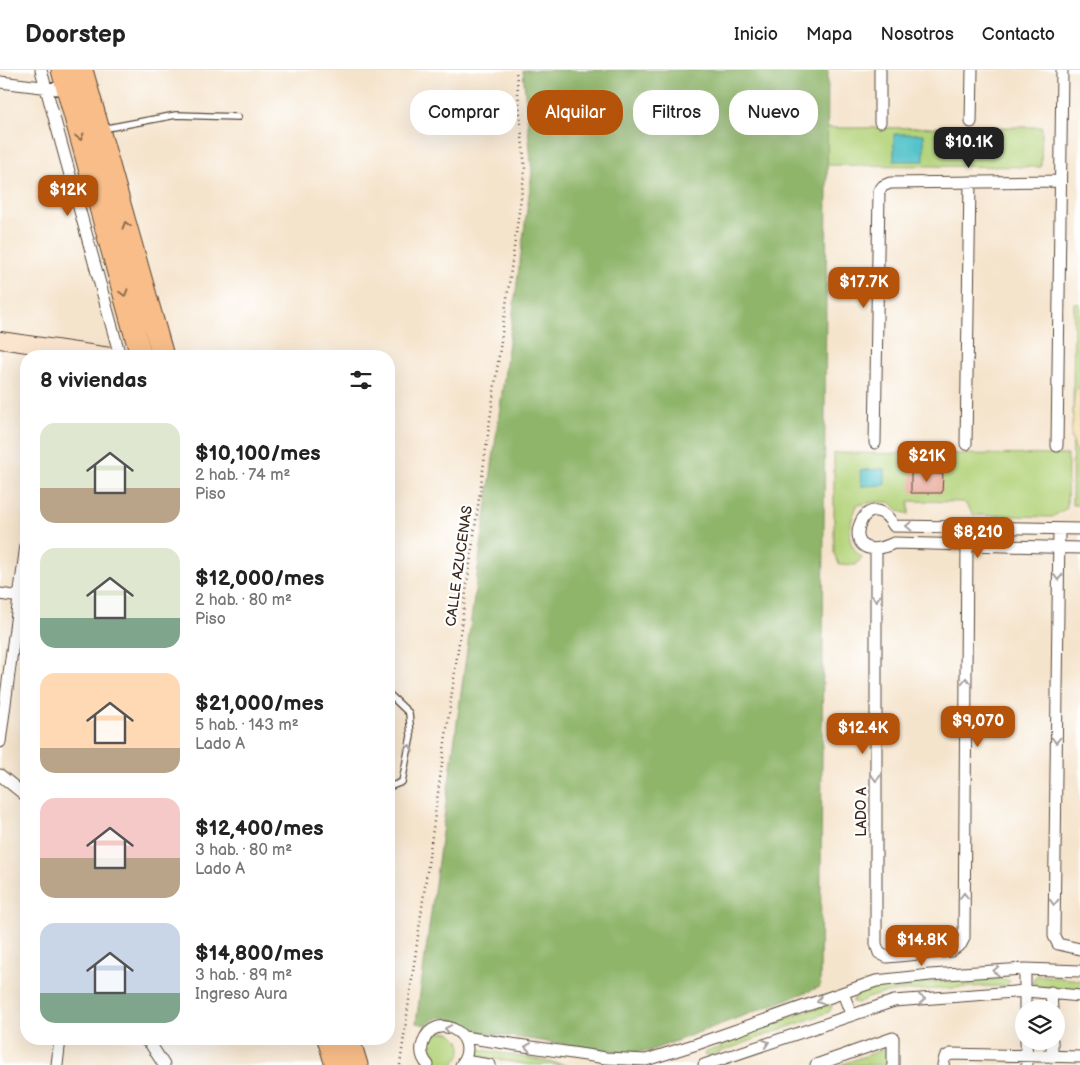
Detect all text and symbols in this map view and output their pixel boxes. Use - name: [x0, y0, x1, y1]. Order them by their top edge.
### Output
- text: Doorstep: [25, 20, 126, 49]
- text: Inicio: [734, 24, 778, 45]
- text: Mapa: [806, 24, 852, 45]
- text: Nosotros: [880, 24, 954, 45]
- text: Contacto: [982, 24, 1055, 45]
- chip: Comprar: [410, 90, 517, 135]
- chip: Alquilar: [527, 90, 623, 135]
- chip: Filtros: [633, 90, 719, 135]
- chip: Nuevo: [729, 90, 818, 135]
- pin: $10.1K: [928, 126, 1010, 169]
- one-way arrow: [74, 132, 85, 141]
- text: $10.1K: [945, 133, 993, 152]
- pin: $12K: [38, 174, 98, 217]
- text: $12K: [49, 181, 87, 200]
- one-way arrow: [121, 221, 132, 230]
- pin: $17.7K: [823, 266, 905, 309]
- text: $17.7K: [839, 273, 889, 292]
- one-way arrow: [118, 289, 128, 297]
- icon: filters: [347, 366, 375, 394]
- text: 8 viviendas: [40, 368, 147, 393]
- pin: $21K: [897, 440, 957, 483]
- text: $10,100/mes: [195, 441, 321, 466]
- icon: home: [80, 443, 140, 503]
- text: $21K: [908, 447, 946, 466]
- text: 2 hab. · 74 m²: [195, 466, 290, 485]
- text: Piso: [195, 485, 226, 504]
- street label: CALLE AZUCENAS: [442, 505, 476, 627]
- pin: $8,210: [937, 516, 1019, 559]
- one-way arrow: [905, 521, 912, 531]
- text: $8,210: [953, 523, 1003, 542]
- text: $12,000/mes: [195, 566, 324, 591]
- icon: home: [80, 568, 140, 628]
- one-way arrow: [1053, 574, 1064, 582]
- text: 2 hab. · 80 m²: [195, 591, 292, 610]
- one-way arrow: [871, 595, 881, 603]
- text: Piso: [195, 610, 226, 629]
- one-way arrow: [961, 677, 971, 685]
- text: $21,000/mes: [195, 691, 324, 716]
- icon: home: [80, 693, 140, 753]
- pin: $9,070: [937, 706, 1019, 748]
- pin: $12.4K: [822, 712, 904, 755]
- text: $9,070: [952, 712, 1004, 731]
- text: 5 hab. · 143 m²: [195, 716, 299, 735]
- text: $12.4K: [838, 719, 888, 738]
- text: Lado A: [195, 735, 245, 754]
- one-way arrow: [1051, 736, 1061, 744]
- one-way arrow: [403, 744, 414, 753]
- one-way arrow: [871, 775, 881, 783]
- street label: LADO A: [853, 787, 870, 837]
- text: $12,400/mes: [195, 816, 324, 841]
- icon: home: [80, 818, 140, 878]
- text: 3 hab. · 80 m²: [195, 841, 292, 860]
- text: Lado A: [195, 860, 245, 879]
- one-way arrow: [959, 892, 969, 900]
- one-way arrow: [1049, 899, 1059, 907]
- pin: $14.8K: [881, 924, 963, 967]
- text: $14.8K: [897, 931, 947, 950]
- text: $14,800/mes: [195, 941, 324, 966]
- icon: home: [80, 943, 140, 1003]
- one-way arrow: [992, 965, 1000, 976]
- text: 3 hab. · 89 m²: [195, 966, 292, 985]
- text: Ingreso Aura: [195, 985, 288, 1004]
- one-way arrow: [918, 993, 926, 1004]
- one-way arrow: [816, 995, 825, 1005]
- map controls: [1015, 1000, 1065, 1050]
- button: layers: [1015, 1000, 1065, 1050]
- one-way arrow: [443, 1024, 452, 1034]
- one-way arrow: [761, 1039, 770, 1049]
- one-way arrow: [524, 1042, 533, 1052]

